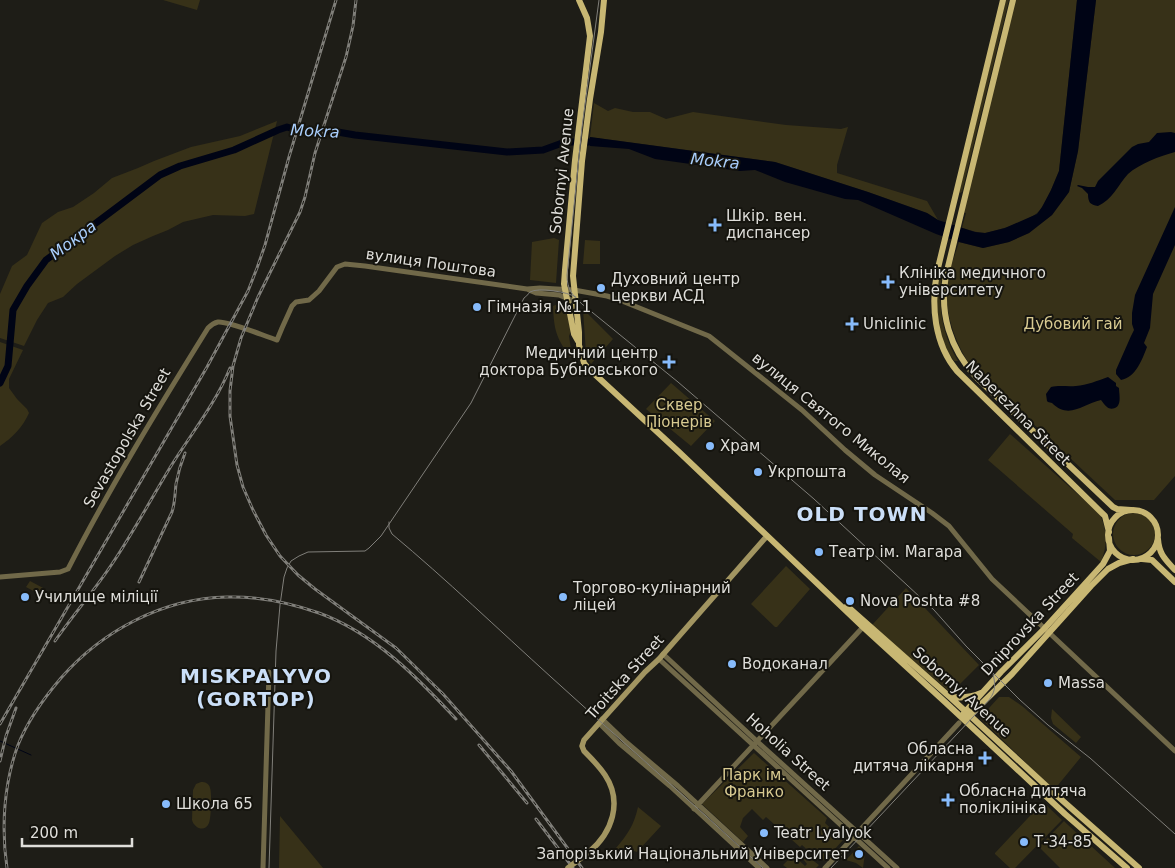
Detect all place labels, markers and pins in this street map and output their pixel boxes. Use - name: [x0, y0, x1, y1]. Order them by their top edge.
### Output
- place label: Шкір. вен. диспансер: [726, 207, 810, 242]
- marker: Шкір. вен. диспансер: [708, 218, 722, 232]
- place label: Клініка медичного університету: [899, 264, 1046, 299]
- place label: Духовний центр церкви АСД: [611, 270, 740, 305]
- marker: Клініка медичного університету: [881, 275, 895, 289]
- marker: Духовний центр церкви АСД: [595, 282, 607, 294]
- place label: Гімназія №11: [487, 298, 591, 316]
- marker: Гімназія №11: [471, 301, 483, 313]
- place label: Uniclinic: [863, 315, 926, 333]
- marker: Uniclinic: [845, 317, 859, 331]
- place label: Медичний центр доктора Бубновського: [479, 344, 658, 379]
- marker: Медичний центр доктора Бубновського: [662, 355, 676, 369]
- place label: Храм: [720, 437, 760, 455]
- marker: Храм: [704, 440, 716, 452]
- place label: Укрпошта: [768, 463, 846, 481]
- marker: Укрпошта: [752, 466, 764, 478]
- place label: Театр ім. Магара: [828, 543, 963, 561]
- marker: Театр ім. Магара: [813, 546, 825, 558]
- place label: Торгово-кулінарний ліцей: [572, 579, 731, 614]
- place label: Училище міліції: [35, 588, 159, 606]
- marker: Училище міліції: [19, 591, 31, 603]
- marker: Торгово-кулінарний ліцей: [557, 591, 569, 603]
- place label: Nova Poshta #8: [860, 592, 980, 610]
- marker: Nova Poshta #8: [844, 595, 856, 607]
- place label: Водоканал: [742, 655, 828, 673]
- marker: Водоканал: [726, 658, 738, 670]
- place label: Massa: [1058, 674, 1105, 692]
- marker: Massa: [1042, 677, 1054, 689]
- place label: Обласна дитяча лікарня: [853, 740, 974, 775]
- marker: Обласна дитяча лікарня: [978, 751, 992, 765]
- place label: Обласна дитяча поліклініка: [959, 782, 1087, 817]
- marker: Обласна дитяча поліклініка: [941, 793, 955, 807]
- place label: Школа 65: [176, 795, 253, 813]
- marker: Школа 65: [160, 798, 172, 810]
- place label: Teatr Lyalyok: [773, 824, 872, 842]
- marker: Teatr Lyalyok: [758, 827, 770, 839]
- place label: Т-34-85: [1033, 833, 1092, 851]
- marker: Т-34-85: [1018, 836, 1030, 848]
- place label: Запорізький Національний Університет: [536, 845, 849, 863]
- marker: Запорізький Національний Університет: [853, 848, 865, 860]

